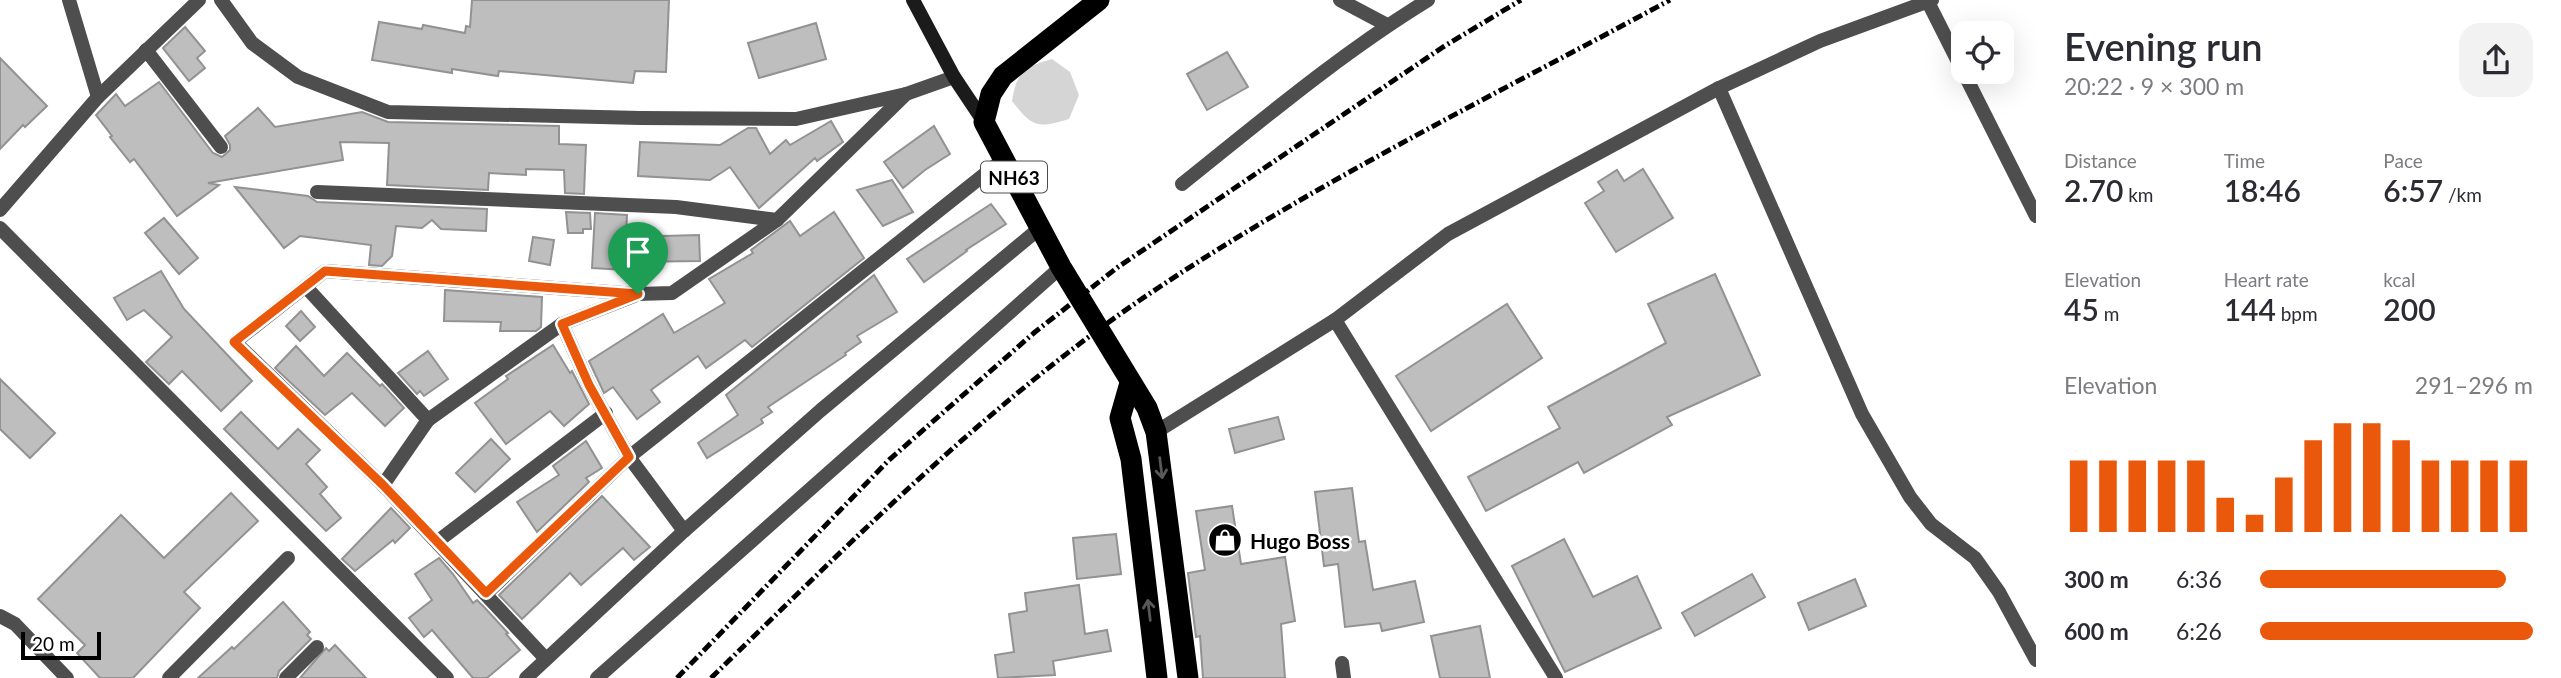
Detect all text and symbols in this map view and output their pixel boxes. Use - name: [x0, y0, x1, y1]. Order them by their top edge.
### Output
- map controls: [1951, 21, 2014, 84]
- button: locate: [1951, 21, 2014, 84]
- text: Evening run: [2064, 23, 2263, 69]
- button: share: [2459, 23, 2533, 97]
- text: 20:22 · 9 × 300 m: [2064, 72, 2244, 100]
- text: Distance: [2064, 149, 2137, 172]
- text: Time: [2224, 149, 2265, 172]
- text: Pace: [2383, 149, 2423, 172]
- road number: NH63: [981, 162, 1047, 192]
- text: 2.70: [2064, 172, 2123, 208]
- text: 18:46: [2224, 172, 2301, 208]
- text: 6:57: [2383, 172, 2443, 208]
- text: km: [2123, 183, 2153, 206]
- text: /km: [2443, 183, 2482, 206]
- pin: [608, 222, 668, 294]
- icon: arrive: [619, 233, 657, 271]
- text: Elevation: [2064, 268, 2141, 291]
- text: Heart rate: [2224, 268, 2309, 291]
- text: kcal: [2383, 268, 2415, 291]
- text: 45: [2064, 291, 2099, 327]
- text: 144: [2224, 291, 2276, 327]
- text: 200: [2383, 291, 2436, 327]
- text: m: [2099, 302, 2119, 325]
- text: bpm: [2276, 302, 2318, 325]
- text: Elevation: [2064, 371, 2157, 399]
- text: 291–296 m: [2415, 371, 2533, 399]
- one-way arrow: [1154, 456, 1167, 479]
- shop icon: Hugo Boss: [1206, 521, 1244, 559]
- place label: Hugo Boss: [1250, 528, 1350, 553]
- text: 300 m: [2064, 565, 2129, 593]
- text: 6:36: [2176, 565, 2222, 593]
- one-way arrow: [1142, 599, 1155, 622]
- text: 600 m: [2064, 617, 2129, 645]
- text: 6:26: [2176, 617, 2222, 645]
- scale bar: [21, 629, 102, 661]
- text: 20 m: [32, 632, 75, 655]

